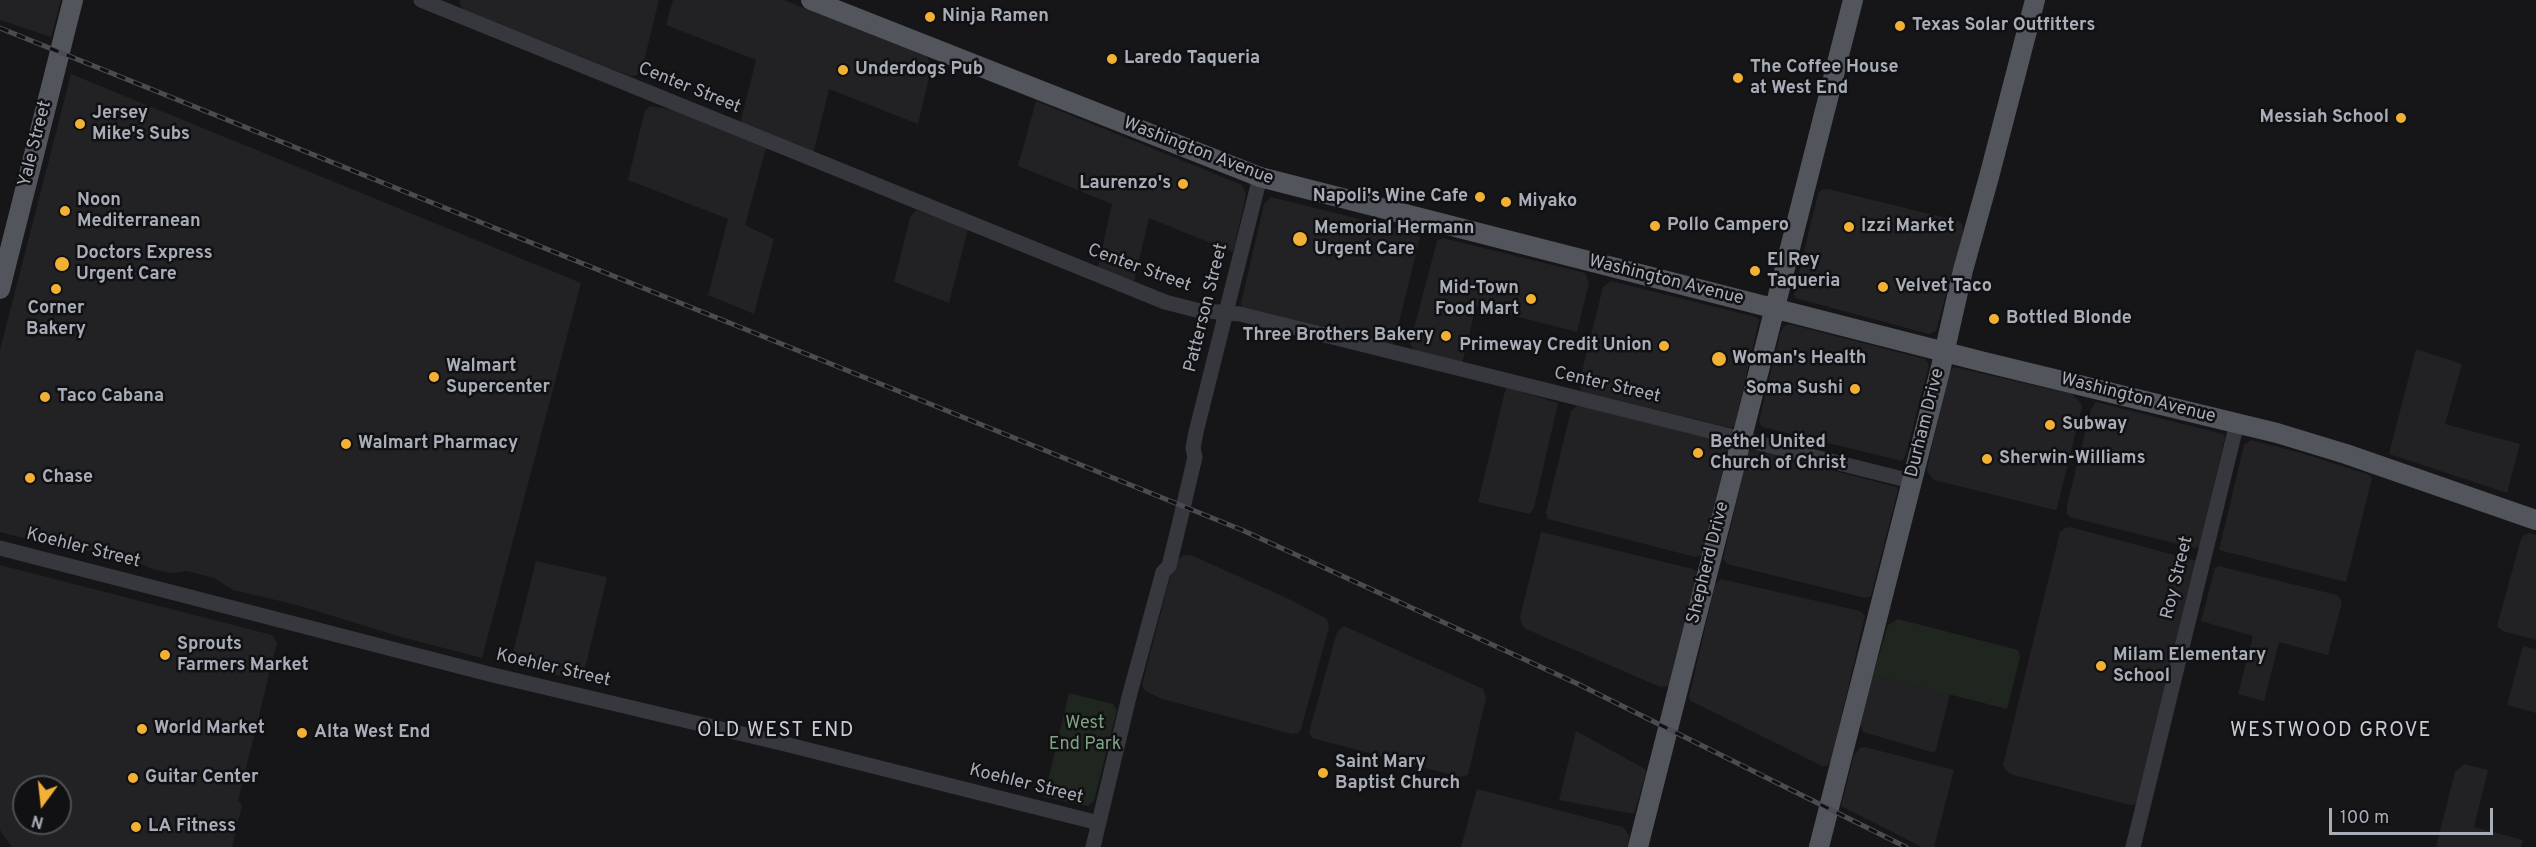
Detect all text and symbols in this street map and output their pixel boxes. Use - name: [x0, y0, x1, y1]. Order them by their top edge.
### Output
- place label: Ninja Ramen: [942, 6, 1049, 28]
- marker: Ninja Ramen: [923, 10, 937, 24]
- place label: Texas Solar Outfitters: [1912, 15, 2095, 37]
- marker: Texas Solar Outfitters: [1893, 19, 1907, 33]
- place label: Laredo Taqueria: [1124, 48, 1260, 70]
- marker: Laredo Taqueria: [1105, 52, 1119, 66]
- place label: The Coffee House at West End: [1750, 57, 1898, 100]
- street label: Center Street: [635, 59, 743, 119]
- place label: Underdogs Pub: [855, 59, 983, 81]
- marker: Underdogs Pub: [836, 63, 850, 77]
- marker: The Coffee House at West End: [1731, 71, 1745, 85]
- street label: Yale Street: [15, 99, 57, 189]
- place label: Jersey Mike's Subs: [92, 103, 190, 146]
- place label: Messiah School: [2260, 107, 2389, 129]
- marker: Messiah School: [2394, 111, 2408, 125]
- street label: Washington Avenue: [1120, 113, 1276, 191]
- marker: Jersey Mike's Subs: [73, 117, 87, 131]
- place label: Laurenzo's: [1079, 173, 1171, 195]
- marker: Laurenzo's: [1176, 177, 1190, 191]
- place label: Napoli's Wine Cafe: [1313, 186, 1468, 208]
- place label: Noon Mediterranean: [77, 190, 201, 232]
- marker: Napoli's Wine Cafe: [1473, 190, 1487, 204]
- place label: Miyako: [1518, 191, 1577, 213]
- marker: Miyako: [1499, 195, 1513, 209]
- marker: Noon Mediterranean: [58, 204, 72, 218]
- place label: Pollo Campero: [1667, 215, 1789, 237]
- place label: Izzi Market: [1861, 216, 1954, 238]
- place label: Memorial Hermann Urgent Care: [1314, 218, 1474, 260]
- marker: Pollo Campero: [1648, 219, 1662, 233]
- marker: Izzi Market: [1842, 220, 1856, 234]
- marker: Memorial Hermann Urgent Care: [1291, 230, 1309, 248]
- street label: Center Street: [1084, 240, 1194, 298]
- street label: Patterson Street: [1181, 241, 1233, 375]
- place label: Doctors Express Urgent Care: [76, 243, 213, 286]
- place label: El Rey Taqueria: [1767, 250, 1840, 292]
- street label: Washington Avenue: [1586, 251, 1746, 311]
- marker: Doctors Express Urgent Care: [53, 255, 71, 273]
- marker: El Rey Taqueria: [1748, 264, 1762, 278]
- place label: Velvet Taco: [1895, 276, 1992, 298]
- place label: Mid-Town Food Mart: [1435, 278, 1519, 320]
- marker: Velvet Taco: [1876, 280, 1890, 294]
- marker: Corner Bakery: [49, 282, 63, 296]
- marker: Mid-Town Food Mart: [1524, 292, 1538, 306]
- place label: Corner Bakery: [26, 298, 86, 340]
- place label: Bottled Blonde: [2006, 308, 2132, 330]
- marker: Bottled Blonde: [1987, 312, 2001, 326]
- place label: Three Brothers Bakery: [1243, 325, 1434, 347]
- marker: Three Brothers Bakery: [1439, 329, 1453, 343]
- place label: Primeway Credit Union: [1459, 335, 1652, 357]
- marker: Primeway Credit Union: [1657, 339, 1671, 353]
- place label: Woman's Health: [1732, 348, 1866, 370]
- marker: Woman's Health: [1710, 350, 1728, 368]
- place label: Walmart Supercenter: [446, 356, 550, 398]
- street label: Center Street: [1552, 363, 1662, 409]
- street label: Durham Drive: [1902, 366, 1950, 480]
- street label: Washington Avenue: [2058, 369, 2218, 429]
- marker: Walmart Supercenter: [427, 370, 441, 384]
- place label: Soma Sushi: [1746, 378, 1843, 400]
- marker: Soma Sushi: [1848, 382, 1862, 396]
- place label: Taco Cabana: [57, 386, 164, 408]
- marker: Taco Cabana: [38, 390, 52, 404]
- place label: Subway: [2062, 414, 2127, 436]
- marker: Subway: [2043, 418, 2057, 432]
- place label: Bethel United Church of Christ: [1710, 432, 1846, 474]
- place label: Walmart Pharmacy: [358, 433, 518, 455]
- marker: Walmart Pharmacy: [339, 437, 353, 451]
- marker: Bethel United Church of Christ: [1691, 446, 1705, 460]
- place label: Sherwin-Williams: [1999, 448, 2146, 470]
- marker: Sherwin-Williams: [1980, 452, 1994, 466]
- place label: Chase: [42, 467, 93, 489]
- marker: Chase: [23, 471, 37, 485]
- street label: Shepherd Drive: [1683, 500, 1735, 626]
- street label: Koehler Street: [24, 524, 142, 574]
- street label: Roy Street: [2157, 534, 2199, 622]
- place label: Sprouts Farmers Market: [177, 634, 309, 676]
- street label: Koehler Street: [494, 645, 612, 693]
- place label: Milam Elementary School: [2113, 645, 2266, 688]
- marker: Sprouts Farmers Market: [158, 648, 172, 662]
- marker: Milam Elementary School: [2094, 659, 2108, 673]
- park label: West End Park: [1049, 713, 1121, 756]
- place label: World Market: [154, 718, 265, 740]
- district label: OLD WEST END: [697, 720, 855, 744]
- district label: WESTWOOD GROVE: [2230, 720, 2432, 744]
- marker: World Market: [135, 722, 149, 736]
- place label: Alta West End: [314, 722, 430, 744]
- marker: Alta West End: [295, 726, 309, 740]
- place label: Saint Mary Baptist Church: [1335, 752, 1460, 795]
- street label: Koehler Street: [967, 760, 1085, 810]
- marker: Saint Mary Baptist Church: [1316, 766, 1330, 780]
- place label: Guitar Center: [145, 767, 259, 789]
- marker: Guitar Center: [126, 771, 140, 785]
- north arrow: [12, 775, 72, 835]
- scale bar: [2332, 796, 2496, 834]
- text: 100 m: [2340, 807, 2389, 830]
- text: N: [30, 809, 46, 832]
- place label: LA Fitness: [148, 816, 236, 838]
- marker: LA Fitness: [129, 820, 143, 834]

